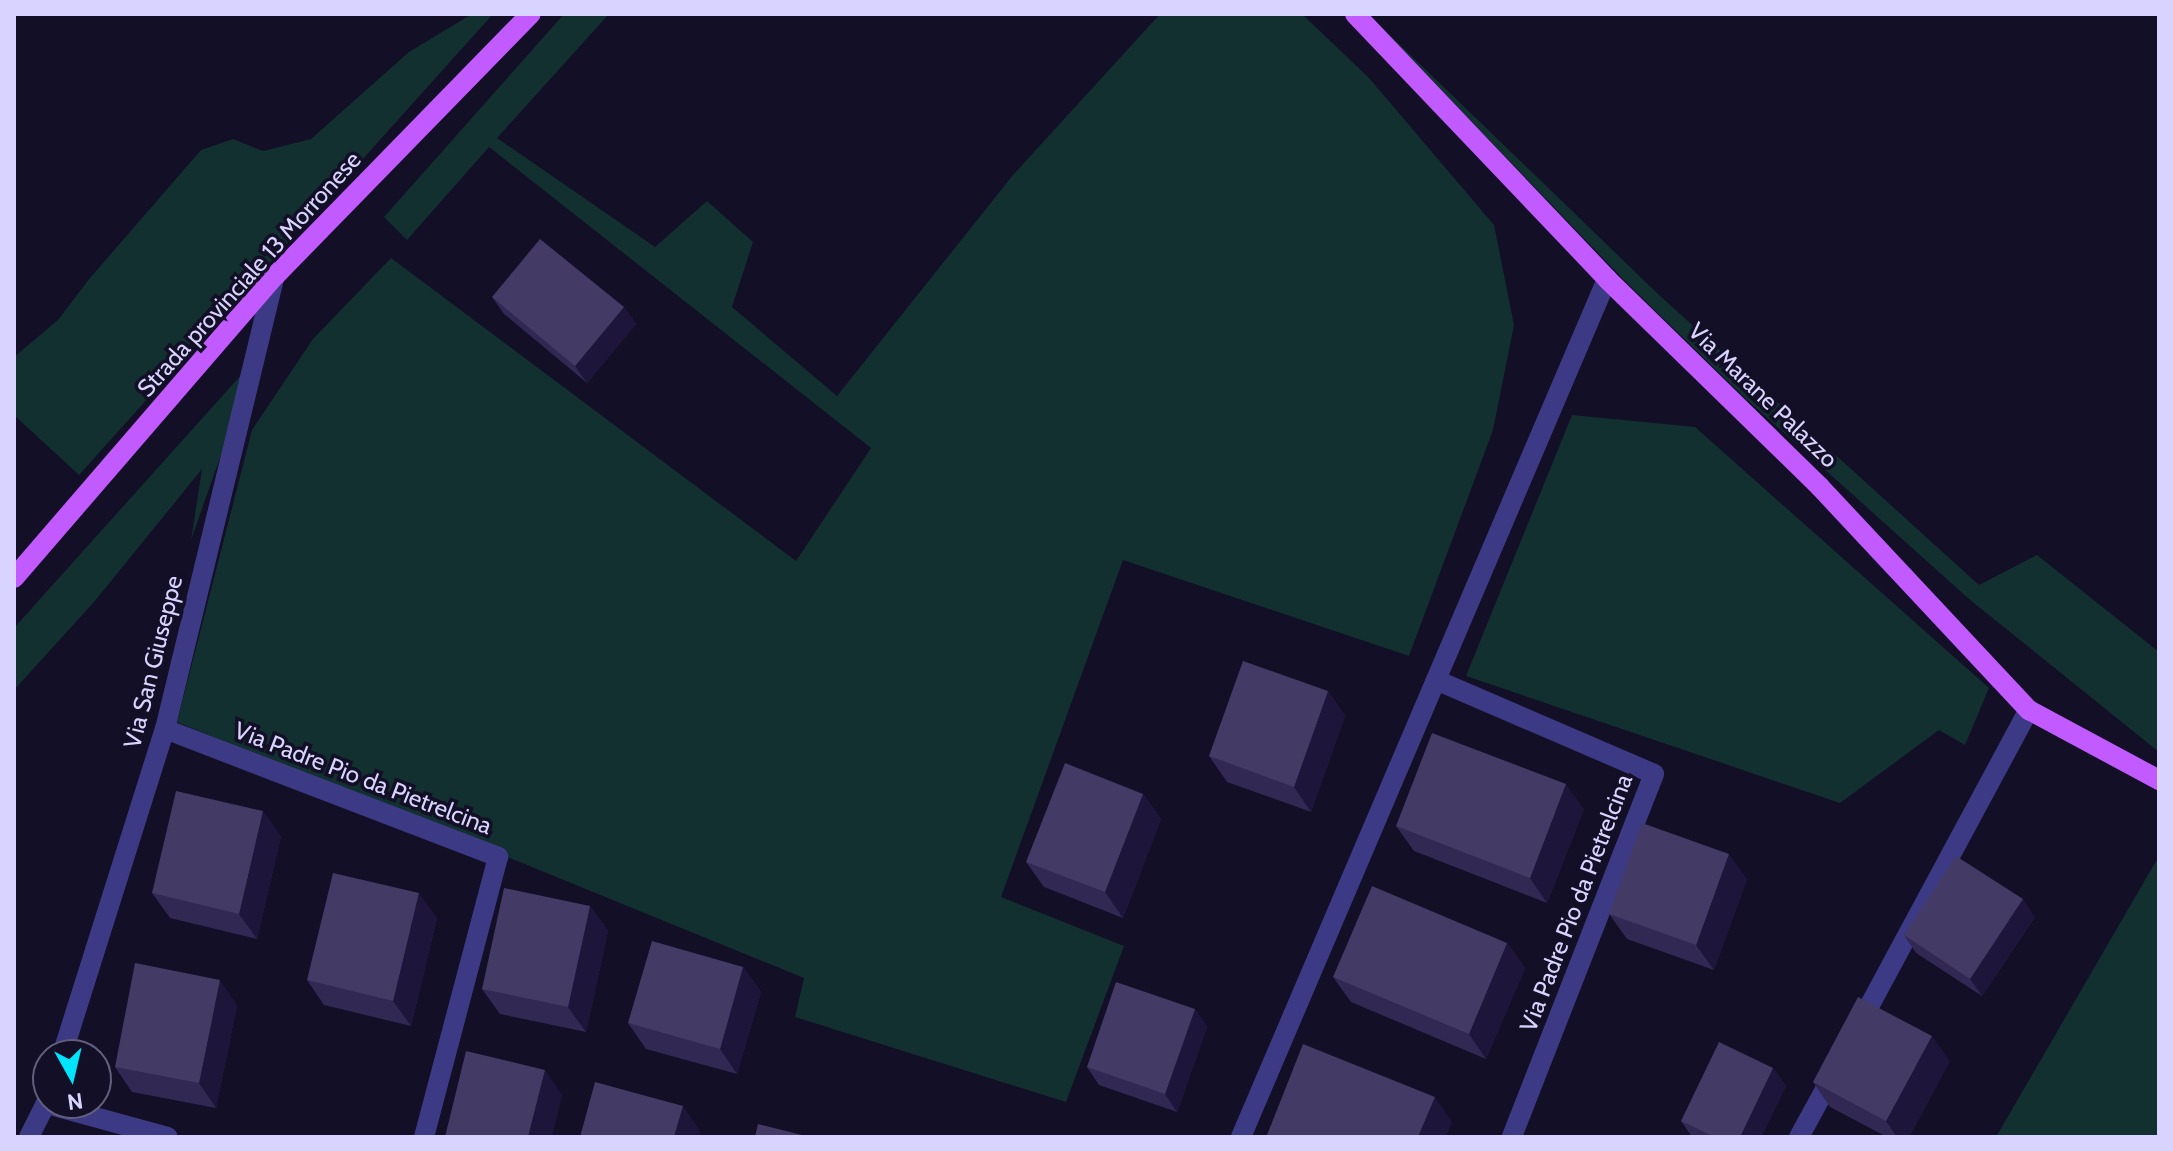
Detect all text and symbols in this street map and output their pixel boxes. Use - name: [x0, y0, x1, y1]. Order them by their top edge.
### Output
- street label: Strada provinciale 13 Morronese: [131, 145, 367, 403]
- street label: Via Marane Palazzo: [1682, 316, 1844, 474]
- street label: Via San Giuseppe: [118, 573, 188, 751]
- street label: Via Padre Pio da Pietrelcina: [230, 716, 496, 840]
- street label: Via Padre Pio da Pietrelcina: [1514, 770, 1638, 1036]
- north arrow: [32, 1039, 112, 1119]
- text: N: [66, 1087, 85, 1116]

